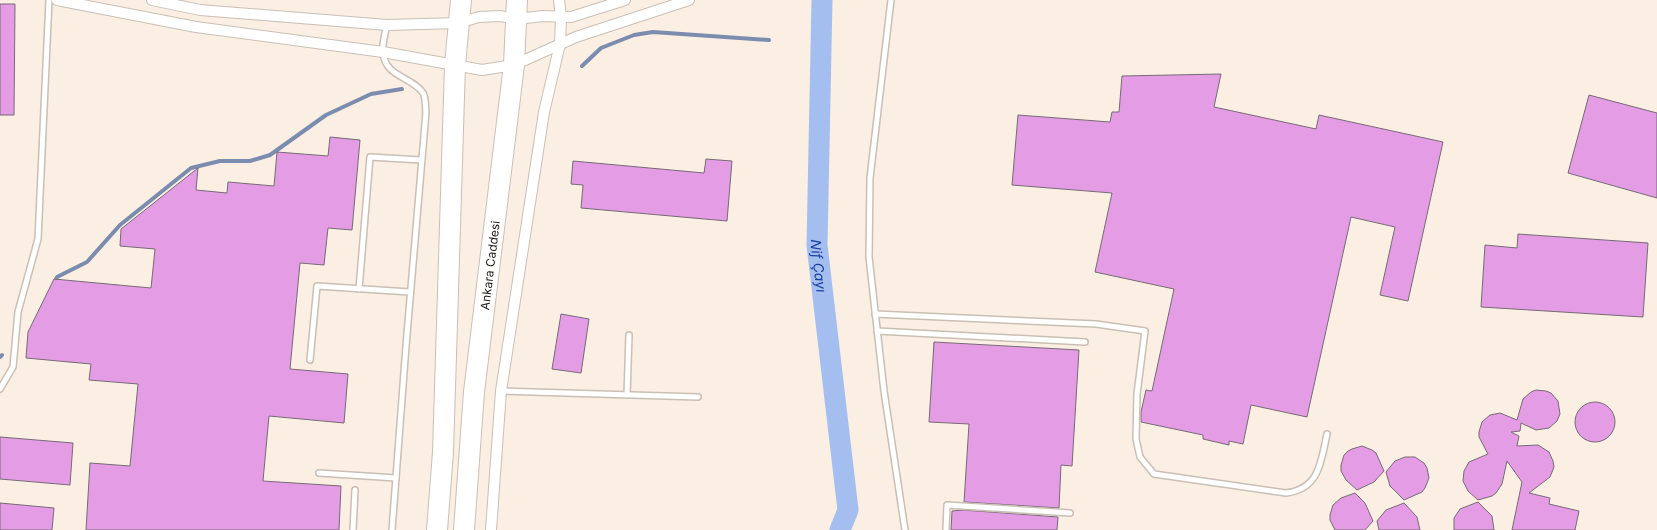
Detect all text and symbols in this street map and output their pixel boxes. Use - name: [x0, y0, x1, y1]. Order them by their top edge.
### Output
- street label: Ankara Caddesi: [477, 220, 502, 311]
- water label: Nif Çayı: [808, 239, 831, 293]

